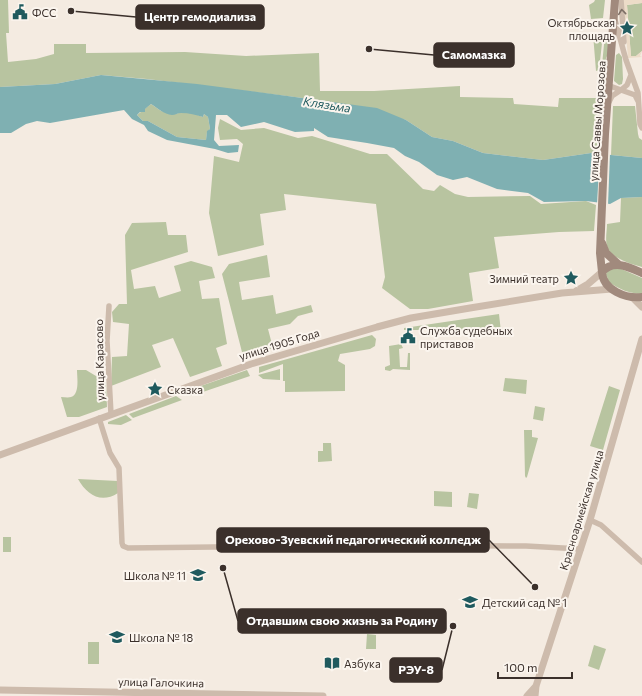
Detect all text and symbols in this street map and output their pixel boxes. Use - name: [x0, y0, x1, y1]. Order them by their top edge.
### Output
- public building icon: ФСС: [11, 3, 29, 21]
- callout: Центр гемодиализа: [136, 5, 264, 29]
- place label: ФСС: [32, 6, 56, 19]
- text: Центр гемодиализа: [144, 9, 256, 23]
- one-way arrow: [617, 9, 626, 15]
- place label: Октябрьская площадь: [548, 16, 615, 42]
- place icon: Октябрьская площадь: [618, 19, 636, 37]
- callout: Самомазка: [434, 43, 514, 67]
- text: Самомазка: [442, 47, 506, 61]
- street label: улица Саввы Морозова: [586, 60, 608, 182]
- water label: Клязьма: [302, 93, 352, 115]
- place icon: Зимний театр: [562, 269, 580, 287]
- place label: Зимний театр: [489, 272, 559, 285]
- street label: улица Карасово: [92, 319, 106, 401]
- place label: Служба судебных приставов: [420, 324, 513, 350]
- street label: улица 1905 Года: [237, 326, 321, 362]
- public building icon: Служба судебных приставов: [399, 327, 417, 345]
- place icon: Сказка: [146, 380, 164, 398]
- place label: Сказка: [167, 383, 203, 396]
- street label: Красноармейская улица: [557, 448, 605, 572]
- callout: Орехово-Зуевский педагогический колледж: [217, 528, 489, 552]
- text: Орехово-Зуевский педагогический колледж: [225, 532, 482, 546]
- school or university icon: Школа № 11: [189, 566, 207, 584]
- place label: Школа № 11: [124, 569, 186, 582]
- school or university icon: Детский сад № 1: [461, 593, 479, 611]
- place label: Детский сад № 1: [482, 596, 567, 609]
- callout: Отдавшим свою жизнь за Родину: [238, 609, 446, 633]
- text: Отдавшим свою жизнь за Родину: [246, 613, 438, 627]
- school or university icon: Школа № 18: [108, 628, 126, 646]
- place label: Школа № 18: [129, 631, 193, 644]
- library icon: Азбука: [323, 654, 341, 672]
- scale bar: [498, 654, 572, 680]
- place label: Азбука: [344, 657, 381, 670]
- callout: РЭУ-8: [390, 658, 442, 682]
- text: 100 m: [504, 660, 538, 674]
- text: РЭУ-8: [398, 662, 434, 676]
- street label: улица Галочкина: [118, 675, 204, 689]

